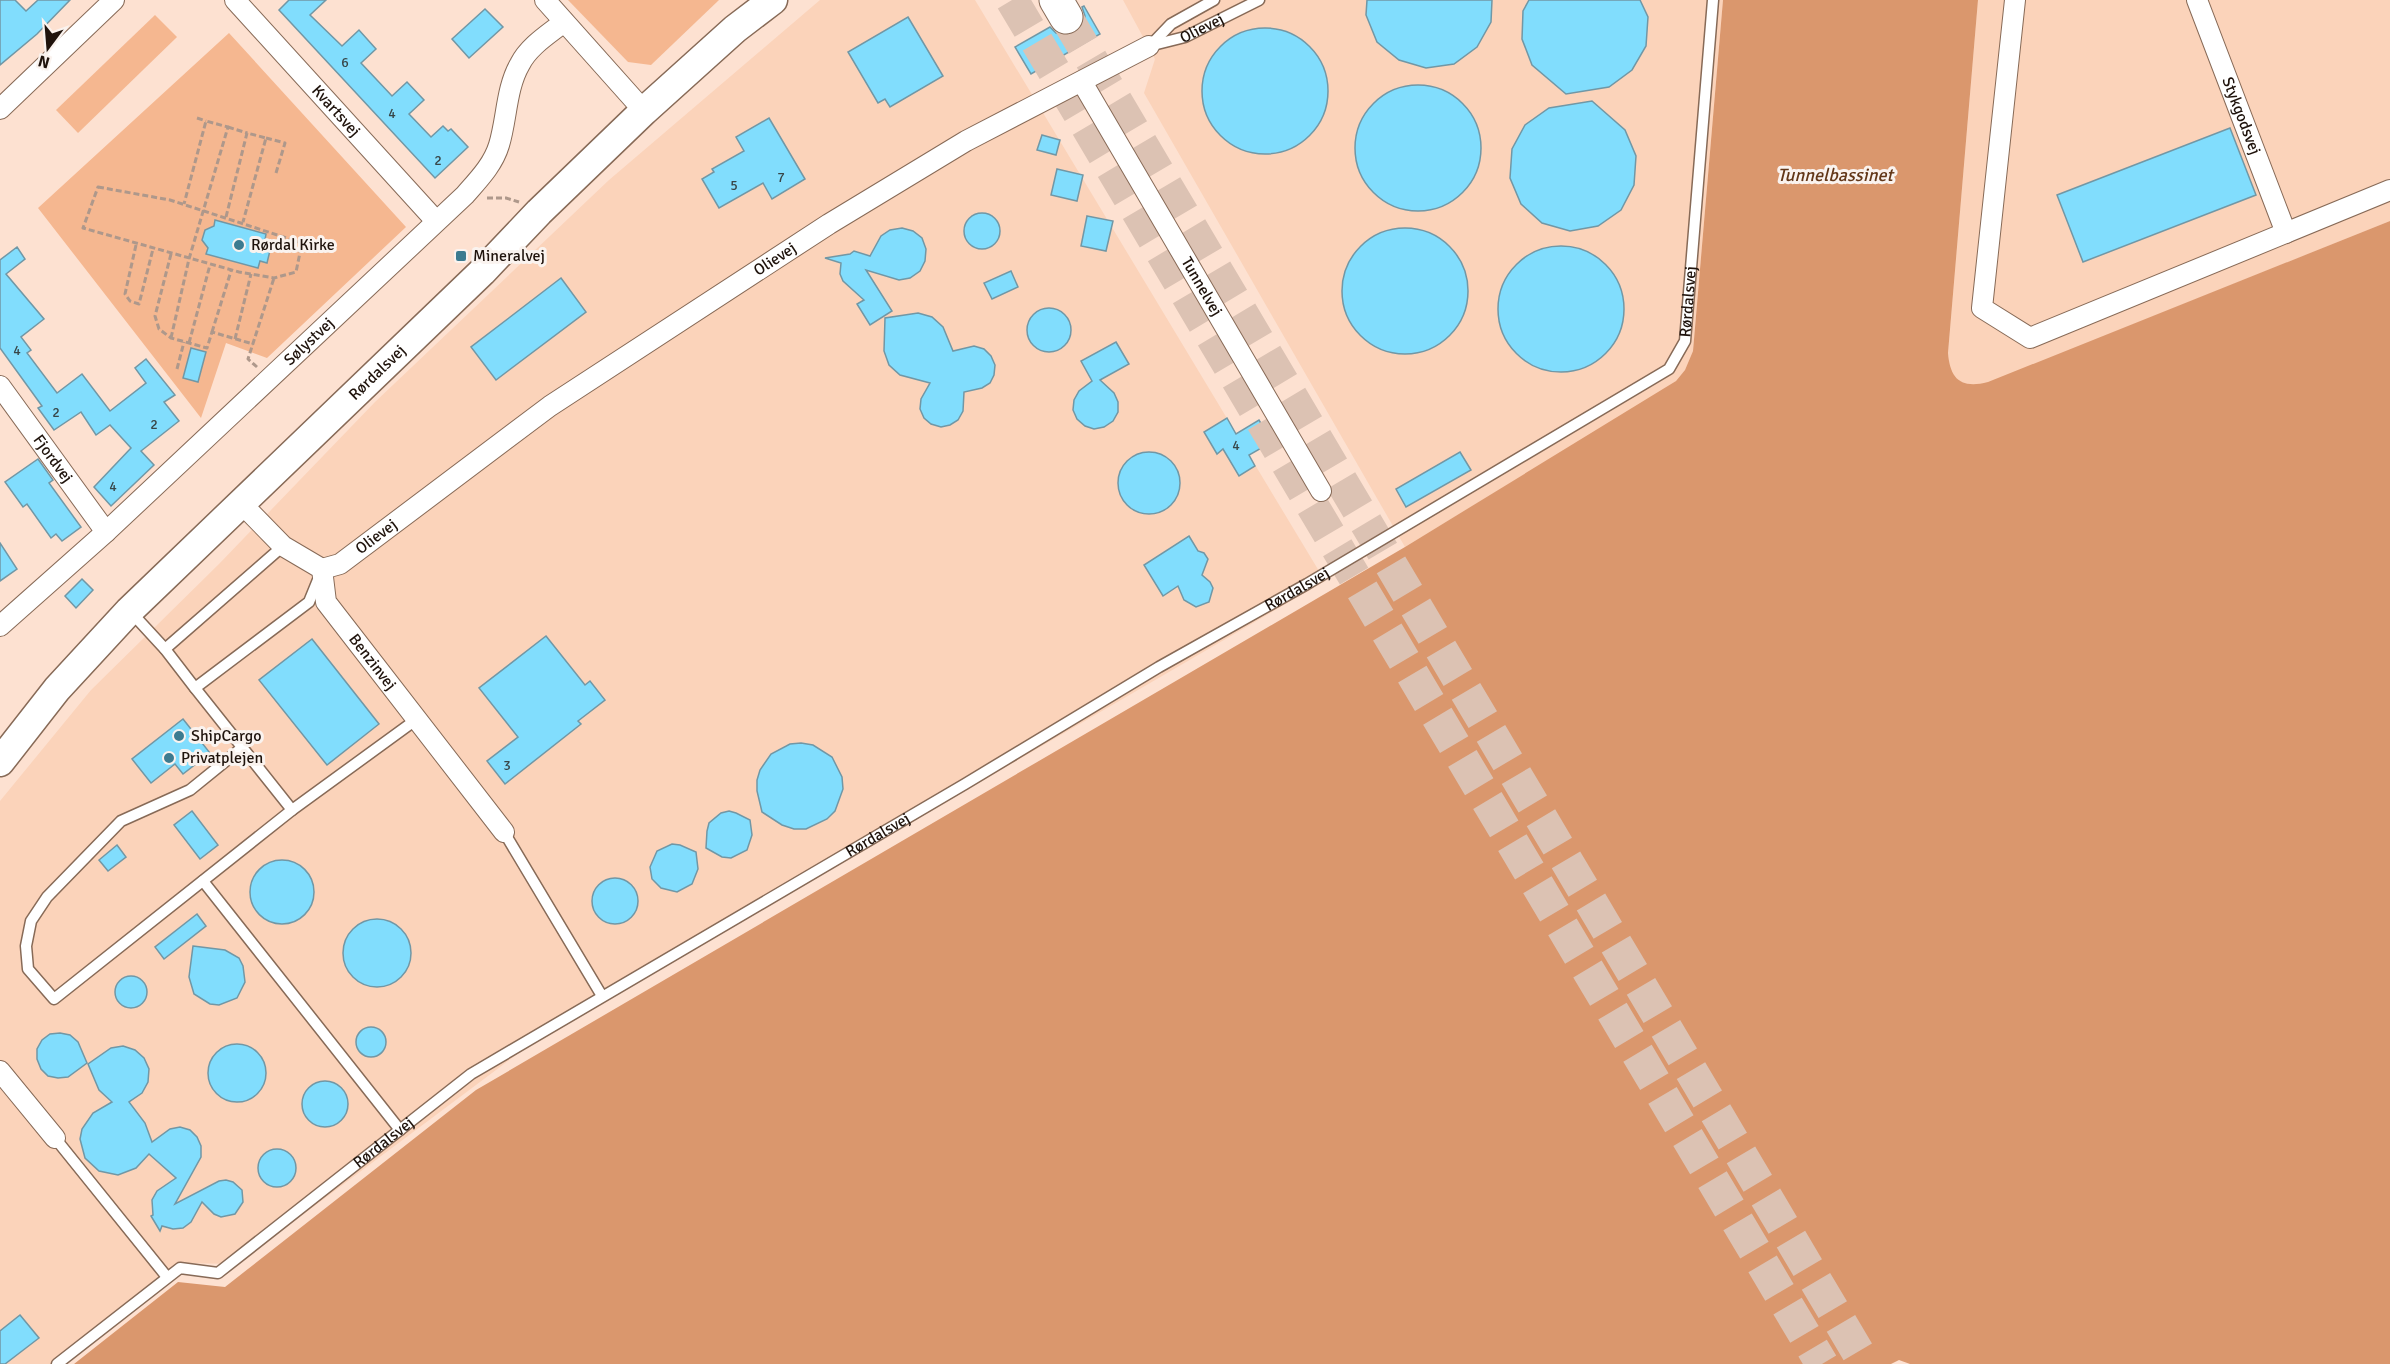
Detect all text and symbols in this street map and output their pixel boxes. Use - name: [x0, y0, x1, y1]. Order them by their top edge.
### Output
- street label: Olievej: [1176, 9, 1227, 48]
- north arrow: [18, 18, 78, 78]
- text: N: [36, 50, 52, 73]
- house number: 6: [341, 54, 349, 71]
- street label: Stykgodsvej: [2217, 74, 2265, 158]
- street label: Kvartsvej: [307, 81, 364, 141]
- house number: 4: [388, 105, 396, 122]
- house number: 2: [434, 152, 442, 169]
- water label: Tunnelbassinet: [1777, 164, 1895, 186]
- house number: 7: [777, 169, 785, 186]
- house number: 5: [730, 177, 738, 194]
- place label: Rørdal Kirke: [251, 235, 335, 255]
- marker: Rørdal Kirke: [232, 238, 246, 252]
- street label: Olievej: [750, 238, 800, 280]
- place label: Mineralvej: [473, 246, 545, 266]
- marker: Mineralvej: [454, 249, 468, 263]
- street label: Tunnelvej: [1177, 254, 1227, 320]
- street label: Rørdalsvej: [1675, 265, 1701, 338]
- street label: Sølystvej: [280, 313, 338, 370]
- street label: Rørdalsvej: [345, 341, 410, 405]
- house number: 4: [13, 342, 21, 359]
- house number: 2: [52, 404, 60, 421]
- house number: 2: [150, 416, 158, 433]
- street label: Fjordvej: [29, 431, 77, 487]
- house number: 4: [1232, 437, 1240, 454]
- house number: 4: [109, 478, 117, 495]
- street label: Olievej: [351, 515, 401, 559]
- street label: Rørdalsvej: [1261, 563, 1333, 616]
- street label: Benzinvej: [344, 630, 401, 694]
- place label: ShipCargo: [191, 726, 262, 746]
- marker: ShipCargo: [172, 729, 186, 743]
- place label: Privatplejen: [181, 748, 263, 768]
- marker: Privatplejen: [162, 751, 176, 765]
- house number: 3: [503, 757, 511, 774]
- street label: Rørdalsvej: [842, 808, 914, 862]
- street label: Rørdalsvej: [349, 1113, 418, 1173]

